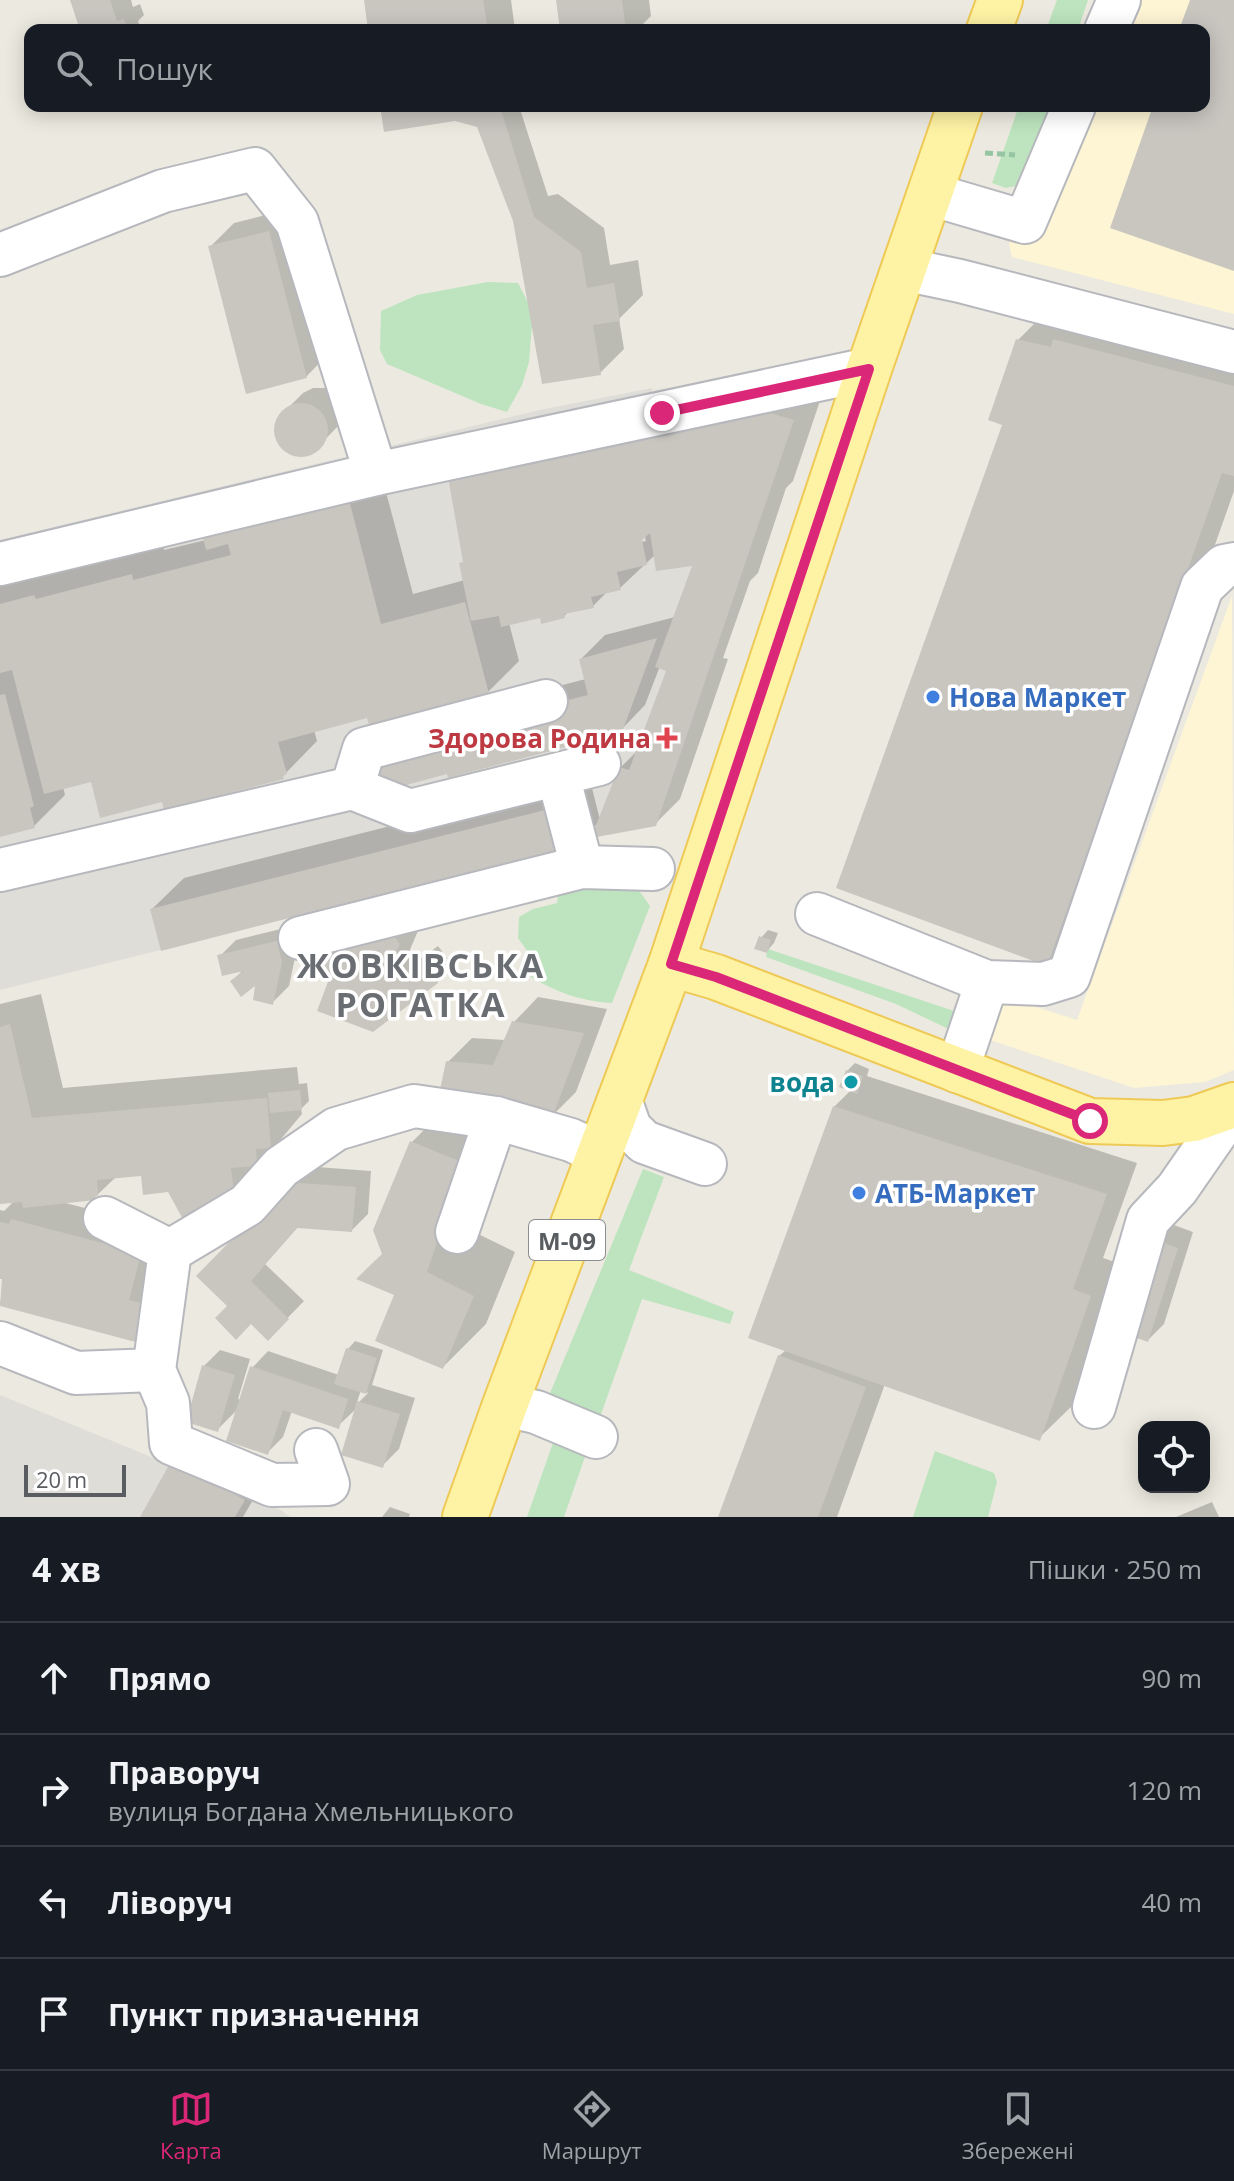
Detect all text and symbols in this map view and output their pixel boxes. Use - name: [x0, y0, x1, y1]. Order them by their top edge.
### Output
- search box: [24, 24, 1210, 112]
- icon: search: [52, 46, 96, 90]
- text: Пошук: [116, 48, 213, 89]
- route end: [644, 395, 680, 431]
- place label: Нова Маркет: [949, 679, 1126, 715]
- marker: Нова Маркет: [924, 688, 942, 706]
- place label: Здорова Родина: [428, 720, 651, 756]
- marker: Здорова Родина: [658, 729, 676, 747]
- district label: ЖОВКІВСЬКА РОГАТКА: [297, 942, 545, 1027]
- place label: вода: [770, 1064, 835, 1100]
- marker: вода: [842, 1073, 860, 1091]
- route start: [1072, 1103, 1108, 1139]
- place label: АТБ-Маркет: [875, 1175, 1035, 1211]
- marker: АТБ-Маркет: [850, 1184, 868, 1202]
- road number: М-09: [529, 1220, 605, 1260]
- map controls: [1138, 1421, 1210, 1493]
- button: locate: [1138, 1421, 1210, 1493]
- scale bar: [24, 1461, 126, 1497]
- text: 20 m: [36, 1464, 87, 1494]
- text: 4 хв: [32, 1546, 101, 1592]
- text: Пішки · 250 m: [1028, 1551, 1202, 1587]
- icon: ahead: [32, 1656, 76, 1700]
- text: Прямо: [108, 1658, 211, 1699]
- text: 90 m: [1141, 1660, 1202, 1696]
- text: Праворуч: [108, 1752, 261, 1793]
- icon: right: [32, 1768, 76, 1812]
- text: 120 m: [1127, 1772, 1202, 1808]
- text: вулиця Богдана Хмельницького: [108, 1793, 514, 1829]
- icon: left: [32, 1880, 76, 1924]
- text: Ліворуч: [108, 1882, 233, 1923]
- text: 40 m: [1141, 1884, 1202, 1920]
- icon: arrive: [32, 1992, 76, 2036]
- text: Пункт призначення: [108, 1994, 420, 2035]
- tab: Карта: [160, 2087, 222, 2165]
- tab: Маршрут: [542, 2087, 642, 2165]
- tab: Збережені: [962, 2087, 1074, 2165]

